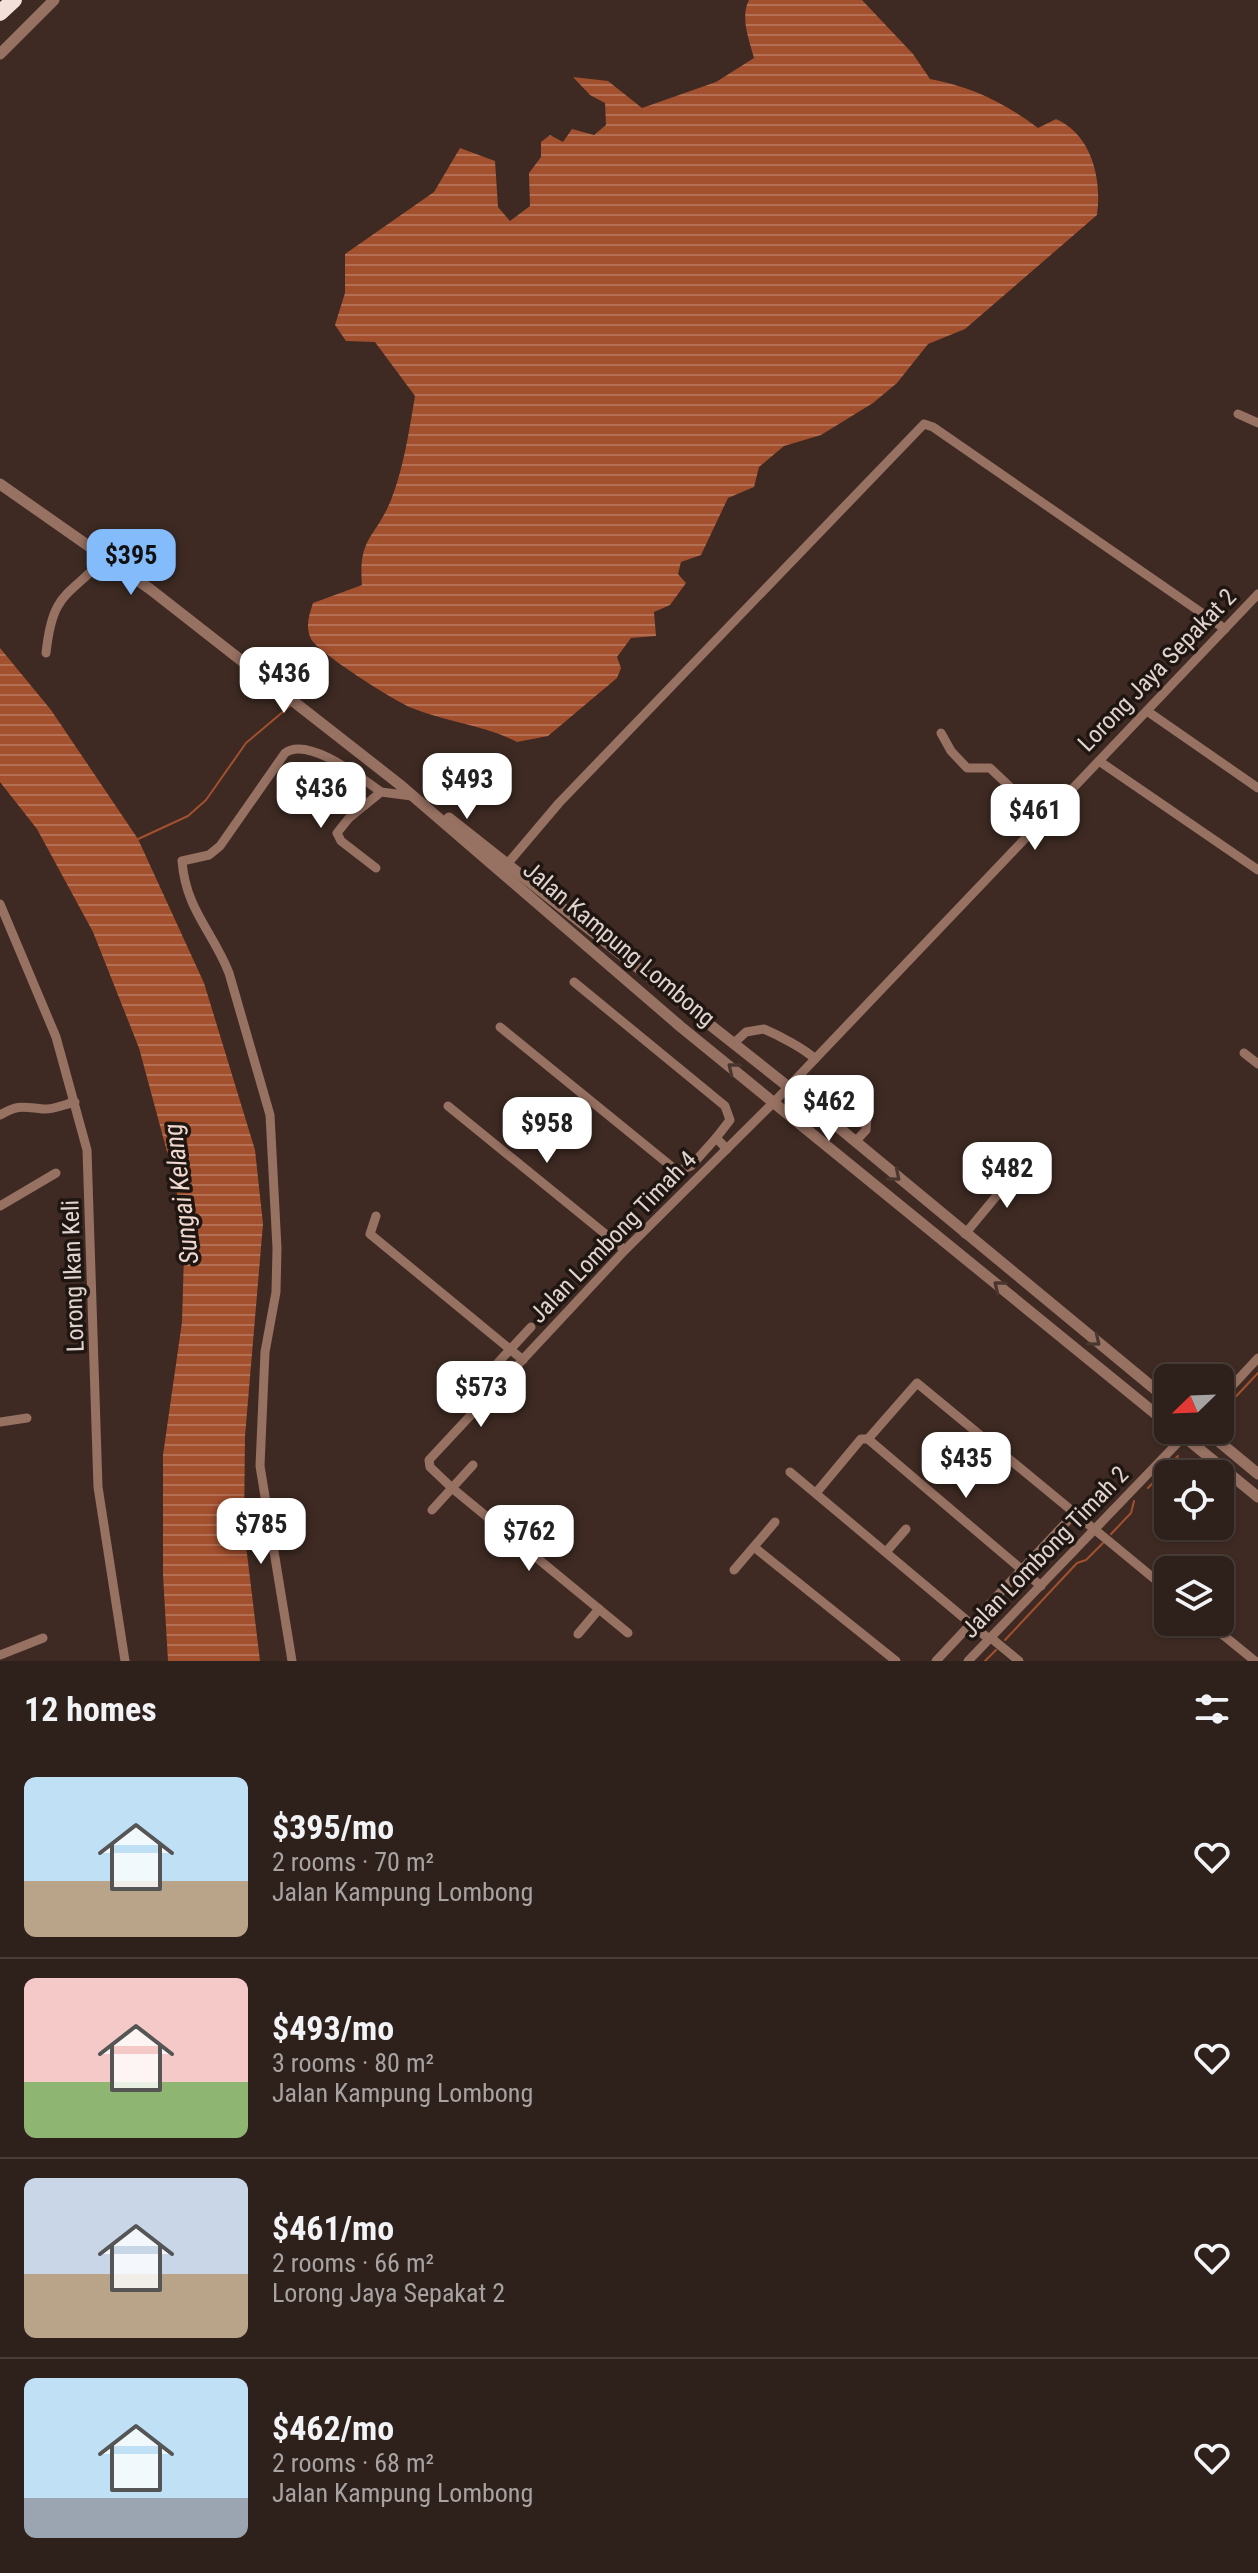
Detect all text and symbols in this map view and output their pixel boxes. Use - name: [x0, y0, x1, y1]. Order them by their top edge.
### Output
- pin: $395: [84, 529, 178, 597]
- text: $395: [105, 540, 157, 570]
- street label: Lorong Jaya Sepakat 2: [1072, 583, 1242, 757]
- pin: $436: [237, 647, 331, 715]
- text: $436: [258, 658, 310, 688]
- pin: $493: [420, 753, 514, 821]
- pin: $436: [274, 762, 368, 830]
- text: $493: [441, 764, 493, 794]
- text: $436: [295, 773, 347, 803]
- pin: $461: [988, 784, 1082, 852]
- text: $461: [1009, 795, 1061, 825]
- street label: Jalan Kampung Lombong: [518, 856, 720, 1032]
- one-way arrow: [727, 1064, 742, 1078]
- pin: $462: [782, 1075, 876, 1143]
- text: $462: [803, 1086, 855, 1116]
- pin: $958: [500, 1097, 594, 1165]
- text: $958: [521, 1108, 573, 1138]
- water label: Sungai Kelang: [157, 1122, 205, 1266]
- pin: $482: [960, 1142, 1054, 1210]
- street label: Jalan Lombong Timah 4: [524, 1145, 702, 1329]
- text: $482: [981, 1153, 1033, 1183]
- one-way arrow: [886, 1166, 901, 1180]
- street label: Lorong Ikan Keli: [56, 1200, 90, 1352]
- one-way arrow: [994, 1281, 1008, 1296]
- one-way arrow: [1086, 1331, 1101, 1346]
- pin: $573: [434, 1361, 528, 1429]
- north arrow: [1154, 1364, 1234, 1444]
- map controls: [1154, 1364, 1234, 1636]
- text: $573: [455, 1372, 507, 1402]
- pin: $435: [919, 1432, 1013, 1500]
- text: $435: [940, 1443, 992, 1473]
- street label: Jalan Lombong Timah 2: [956, 1460, 1134, 1644]
- button: locate: [1154, 1460, 1234, 1540]
- pin: $785: [214, 1498, 308, 1566]
- pin: $762: [482, 1505, 576, 1573]
- text: $785: [235, 1509, 287, 1539]
- text: $762: [503, 1516, 555, 1546]
- button: layers: [1154, 1556, 1234, 1636]
- icon: filters: [1190, 1687, 1234, 1731]
- text: 12 homes: [24, 1689, 157, 1729]
- text: $395/mo: [272, 1807, 394, 1847]
- icon: home: [88, 1809, 184, 1905]
- icon: heart: [1190, 1835, 1234, 1879]
- text: 2 rooms · 70 m²: [272, 1847, 434, 1877]
- text: Jalan Kampung Lombong: [272, 1877, 533, 1907]
- text: $493/mo: [272, 2008, 394, 2048]
- icon: home: [88, 2010, 184, 2106]
- icon: heart: [1190, 2036, 1234, 2080]
- text: 3 rooms · 80 m²: [272, 2048, 434, 2078]
- text: Jalan Kampung Lombong: [272, 2078, 533, 2108]
- text: $461/mo: [272, 2208, 394, 2248]
- icon: home: [88, 2210, 184, 2306]
- icon: heart: [1190, 2236, 1234, 2280]
- text: 2 rooms · 66 m²: [272, 2248, 434, 2278]
- text: Lorong Jaya Sepakat 2: [272, 2278, 505, 2308]
- text: $462/mo: [272, 2408, 394, 2448]
- icon: home: [88, 2410, 184, 2506]
- icon: heart: [1190, 2436, 1234, 2480]
- text: 2 rooms · 68 m²: [272, 2448, 434, 2478]
- text: Jalan Kampung Lombong: [272, 2478, 533, 2508]

